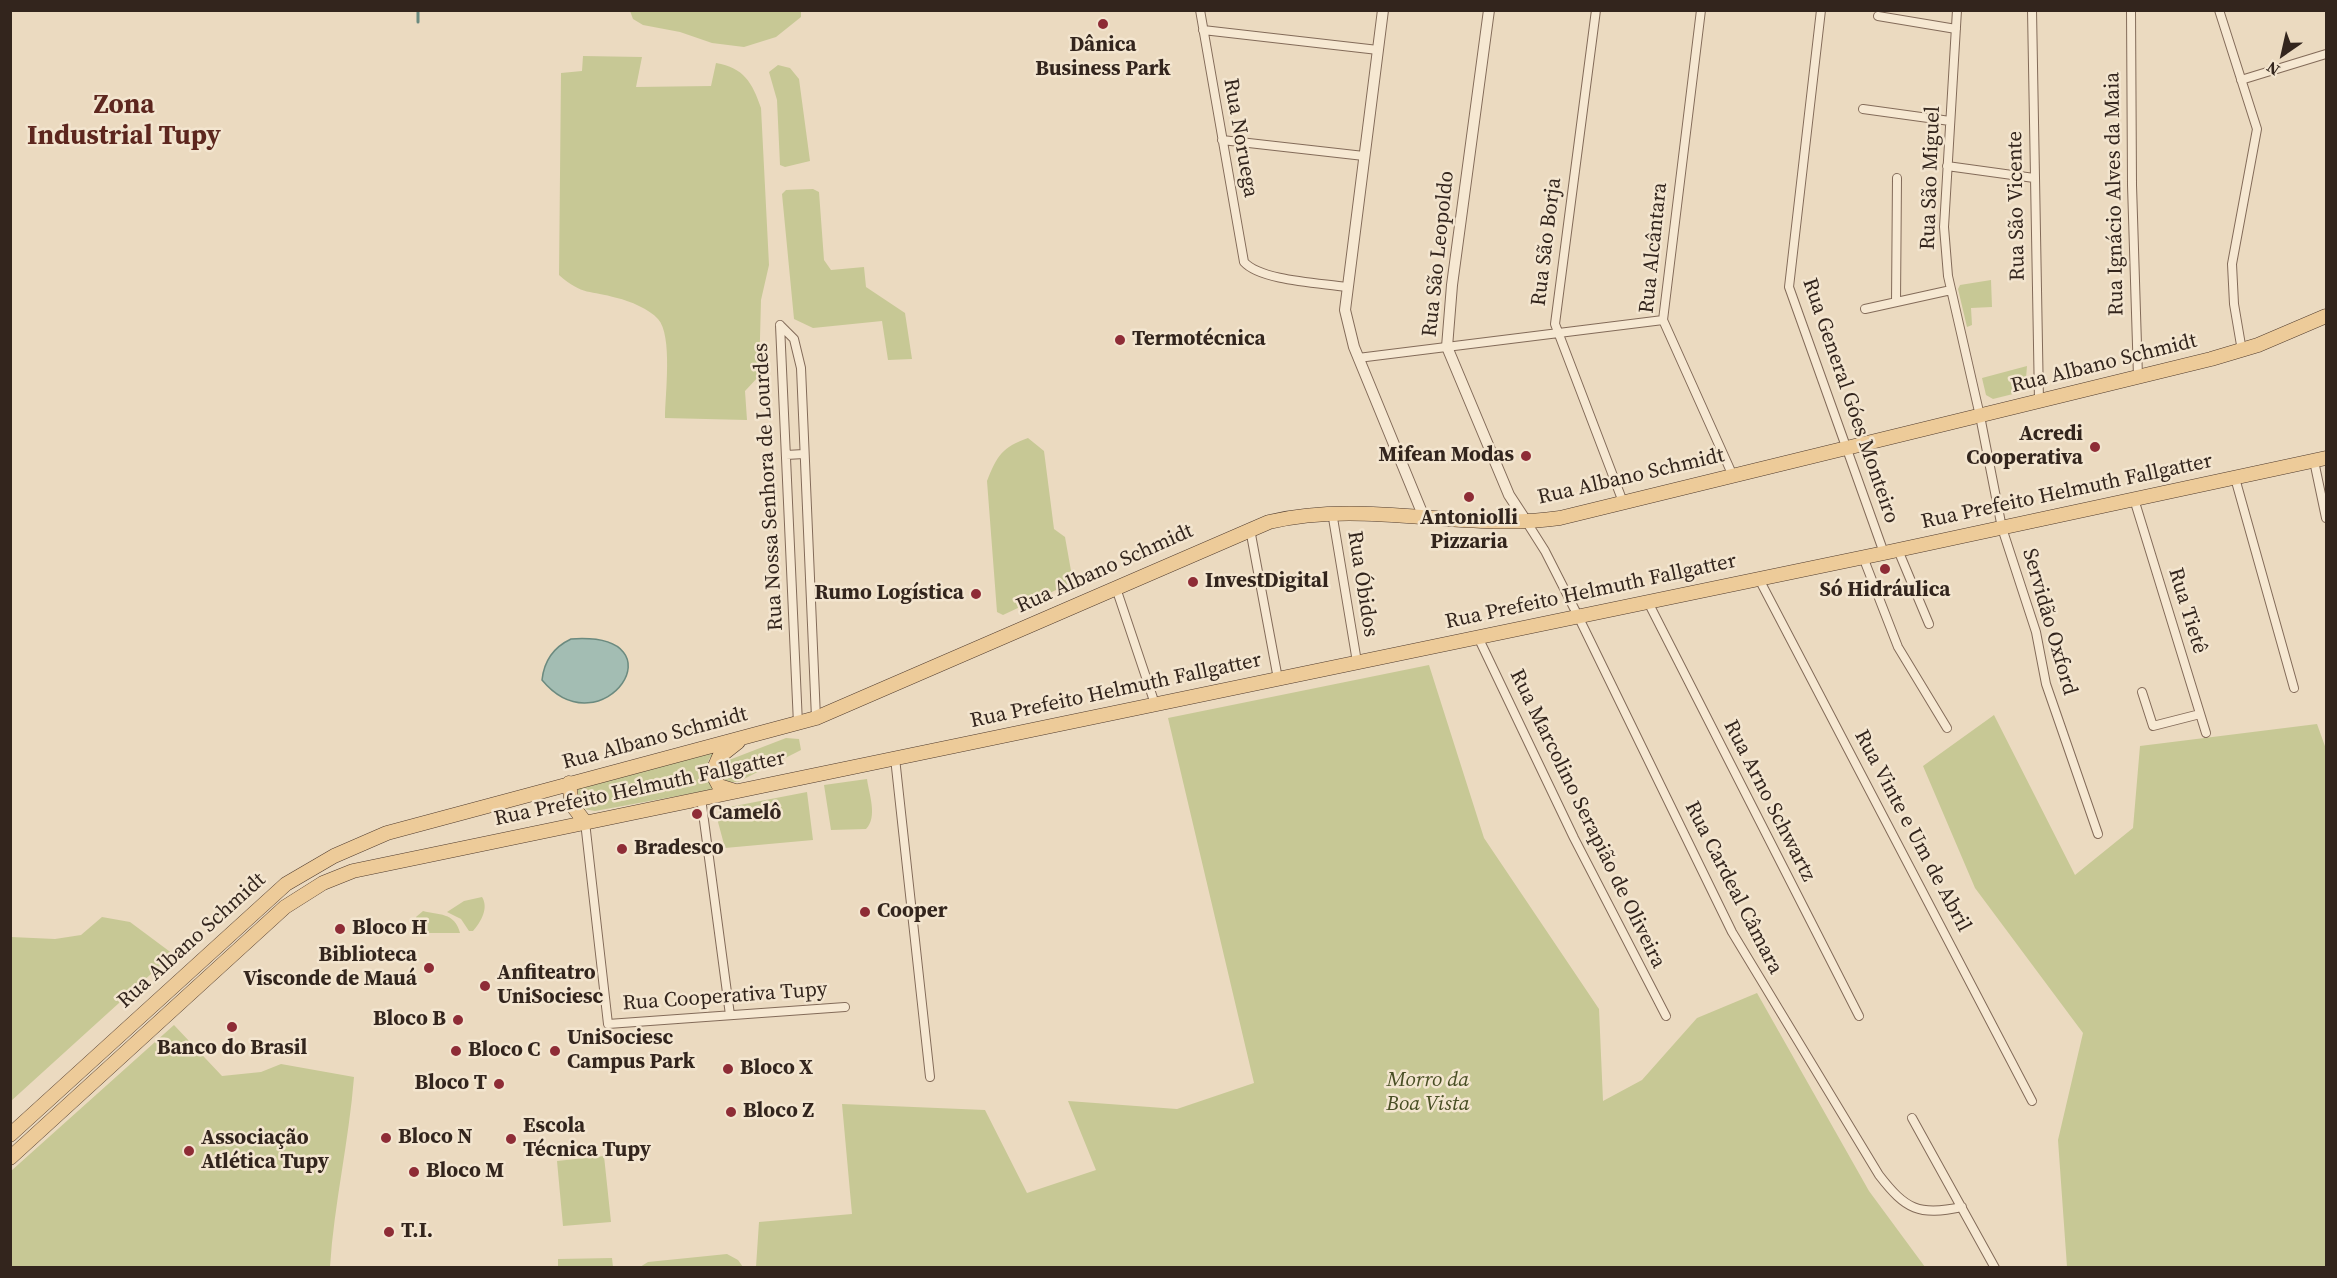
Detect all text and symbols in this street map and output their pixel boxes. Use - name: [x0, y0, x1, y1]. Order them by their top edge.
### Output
- marker: Dânica Business Park: [1096, 17, 1110, 31]
- north arrow: [2253, 24, 2313, 84]
- place label: Dânica Business Park: [1035, 33, 1171, 83]
- text: N: [2262, 57, 2284, 81]
- street label: Rua Ignácio Alves da Maia: [2100, 72, 2130, 316]
- street label: Rua Noruega: [1217, 76, 1263, 200]
- district label: Zona Industrial Tupy: [27, 90, 221, 153]
- street label: Rua São Miguel: [1916, 106, 1946, 250]
- street label: Rua São Vicente: [2003, 131, 2031, 281]
- street label: Rua São Leopoldo: [1418, 170, 1460, 338]
- street label: Rua São Borja: [1527, 176, 1567, 308]
- street label: Rua Alcântara: [1635, 181, 1673, 315]
- street label: Rua General Góes Monteiro: [1796, 275, 1904, 527]
- place label: Termotécnica: [1132, 327, 1266, 353]
- street label: Rua Albano Schmidt: [2008, 329, 2200, 399]
- marker: Termotécnica: [1113, 333, 1127, 347]
- street label: Rua Nossa Senhora de Lourdes: [749, 342, 789, 632]
- place label: Acredi Cooperativa: [1966, 422, 2083, 472]
- marker: Acredi Cooperativa: [2088, 440, 2102, 454]
- place label: Mifean Modas: [1379, 443, 1514, 469]
- street label: Rua Albano Schmidt: [1535, 443, 1727, 511]
- marker: Mifean Modas: [1519, 449, 1533, 463]
- street label: Rua Prefeito Helmuth Fallgatter: [1919, 449, 2215, 535]
- marker: Antoniolli Pizzaria: [1462, 490, 1476, 504]
- place label: Antoniolli Pizzaria: [1420, 506, 1518, 556]
- street label: Rua Albano Schmidt: [1013, 519, 1197, 619]
- street label: Rua Óbidos: [1341, 529, 1383, 639]
- street label: Servidão Oxford: [2016, 546, 2082, 698]
- street label: Rua Prefeito Helmuth Fallgatter: [1443, 549, 1739, 635]
- marker: Só Hidráulica: [1878, 562, 1892, 576]
- street label: Rua Tietê: [2162, 565, 2212, 657]
- place label: InvestDigital: [1205, 569, 1329, 595]
- marker: InvestDigital: [1186, 575, 1200, 589]
- place label: Só Hidráulica: [1819, 578, 1951, 604]
- place label: Rumo Logística: [814, 581, 964, 607]
- marker: Rumo Logística: [969, 587, 983, 601]
- street label: Rua Prefeito Helmuth Fallgatter: [968, 648, 1264, 734]
- street label: Rua Marcolino Serapião de Oliveira: [1503, 665, 1671, 973]
- street label: Rua Albano Schmidt: [560, 702, 750, 776]
- street label: Rua Arno Schwartz: [1717, 716, 1821, 886]
- street label: Rua Vinte e Um de Abril: [1848, 726, 1976, 936]
- street label: Rua Prefeito Helmuth Fallgatter: [492, 746, 788, 832]
- street label: Rua Cardeal Câmara: [1678, 797, 1788, 979]
- place label: Camelô: [709, 801, 781, 827]
- marker: Camelô: [690, 807, 704, 821]
- place label: Bradesco: [634, 836, 724, 862]
- marker: Bradesco: [615, 842, 629, 856]
- street label: Rua Albano Schmidt: [113, 868, 271, 1014]
- place label: Cooper: [877, 899, 947, 925]
- marker: Cooper: [858, 905, 872, 919]
- place label: Bloco H: [352, 916, 427, 942]
- marker: Bloco H: [333, 922, 347, 936]
- place label: Biblioteca Visconde de Mauá: [243, 943, 417, 993]
- marker: Biblioteca Visconde de Mauá: [422, 961, 436, 975]
- place label: Anfiteatro UniSociesc: [497, 961, 603, 1011]
- street label: Rua Cooperativa Tupy: [622, 977, 828, 1017]
- marker: Anfiteatro UniSociesc: [478, 979, 492, 993]
- place label: Bloco B: [373, 1007, 446, 1033]
- marker: Bloco B: [451, 1013, 465, 1027]
- marker: Banco do Brasil: [225, 1020, 239, 1034]
- place label: UniSociesc Campus Park: [567, 1026, 695, 1076]
- place label: Banco do Brasil: [157, 1036, 307, 1062]
- place label: Bloco C: [468, 1038, 540, 1064]
- marker: Bloco C: [449, 1044, 463, 1058]
- marker: UniSociesc Campus Park: [548, 1044, 562, 1058]
- place label: Bloco X: [740, 1056, 813, 1082]
- marker: Bloco X: [721, 1062, 735, 1076]
- park label: Morro da Boa Vista: [1386, 1068, 1470, 1118]
- place label: Bloco T: [414, 1071, 487, 1097]
- marker: Bloco T: [492, 1077, 506, 1091]
- place label: Bloco Z: [743, 1099, 814, 1125]
- marker: Bloco Z: [724, 1105, 738, 1119]
- place label: Escola Técnica Tupy: [523, 1114, 651, 1164]
- place label: Bloco N: [398, 1125, 473, 1151]
- place label: Associação Atlética Tupy: [201, 1126, 329, 1176]
- marker: Bloco N: [379, 1131, 393, 1145]
- marker: Escola Técnica Tupy: [504, 1132, 518, 1146]
- marker: Associação Atlética Tupy: [182, 1144, 196, 1158]
- place label: Bloco M: [426, 1159, 504, 1185]
- marker: Bloco M: [407, 1165, 421, 1179]
- place label: T.I.: [401, 1219, 433, 1245]
- marker: T.I.: [382, 1225, 396, 1239]

